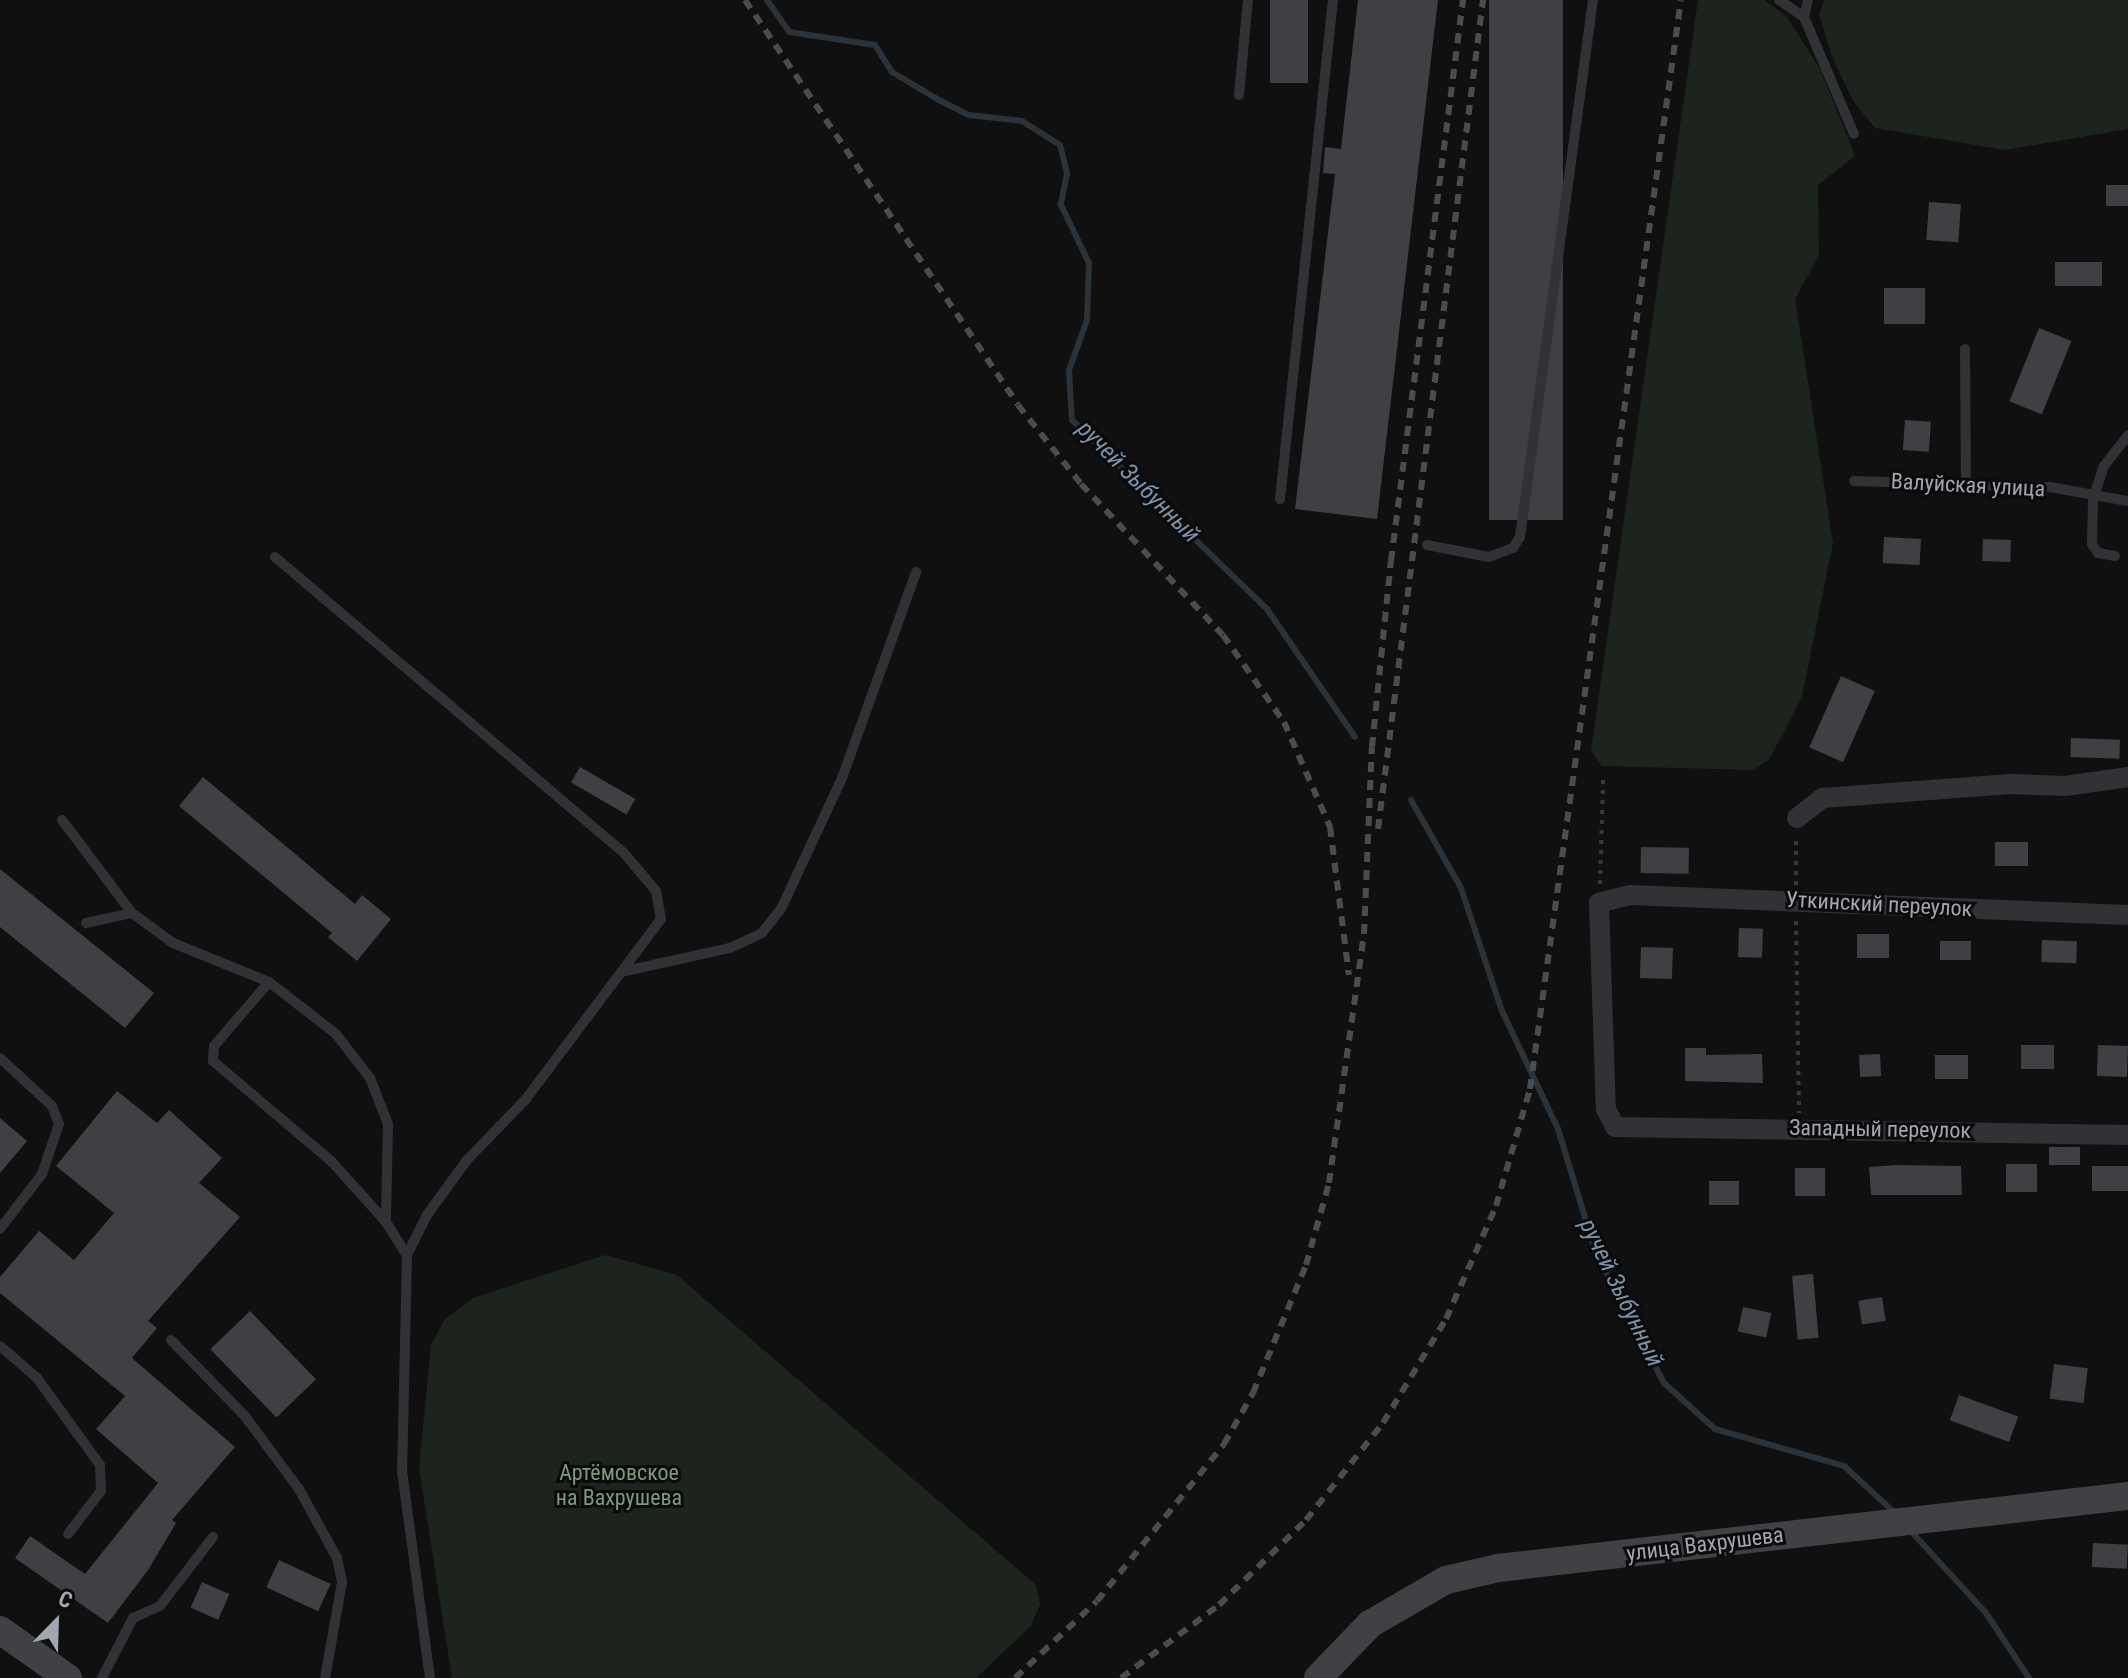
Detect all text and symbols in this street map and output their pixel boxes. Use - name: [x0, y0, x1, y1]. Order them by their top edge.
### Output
- water label: ручей Зыбунный: [1071, 415, 1205, 549]
- street label: Валуйская улица: [1890, 468, 2046, 502]
- street label: Уткинский переулок: [1785, 886, 1973, 922]
- street label: Западный переулок: [1789, 1114, 1971, 1144]
- water label: ручей Зыбунный: [1573, 1214, 1669, 1372]
- park label: Артёмовское на Вахрушева: [556, 1459, 682, 1510]
- street label: улица Вахрушева: [1625, 1521, 1785, 1567]
- north arrow: [16, 1582, 96, 1662]
- text: С: [55, 1585, 76, 1613]

